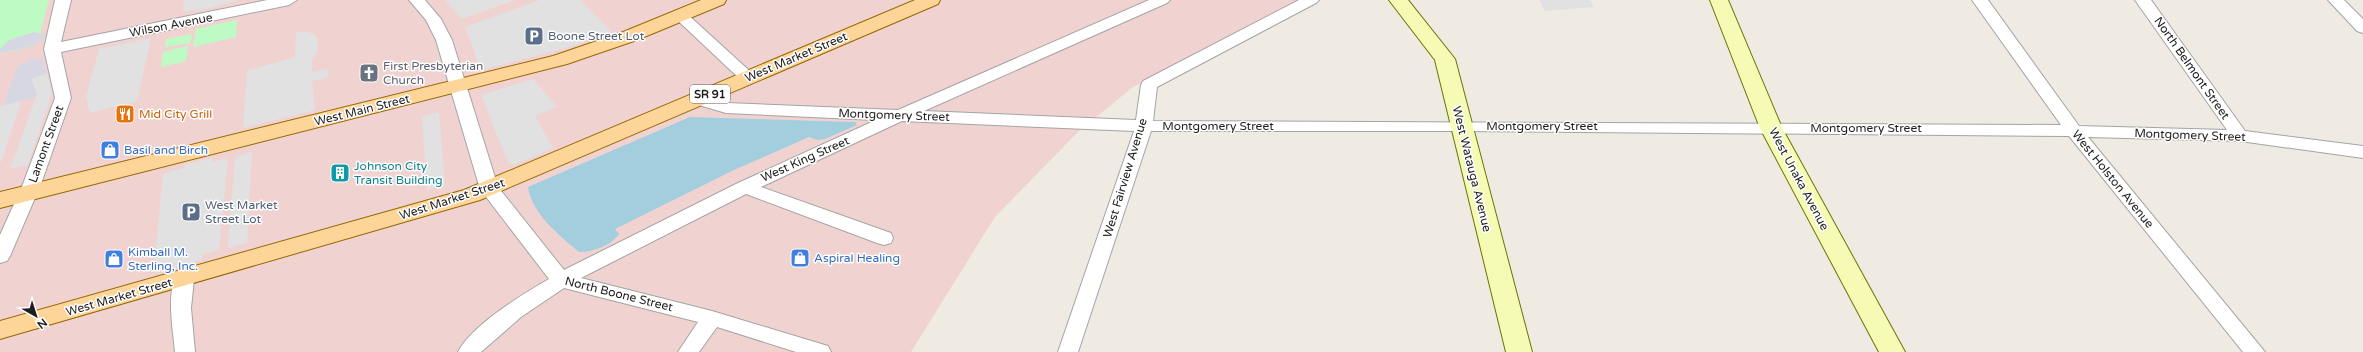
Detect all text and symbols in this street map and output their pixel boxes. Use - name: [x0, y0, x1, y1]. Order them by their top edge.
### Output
- street label: Wilson Avenue: [128, 10, 214, 40]
- street label: North Belmont Street: [2151, 14, 2233, 122]
- parking icon: Boone Street Lot: [523, 25, 545, 47]
- place label: Boone Street Lot: [548, 29, 645, 43]
- street label: West Market Street: [743, 29, 850, 85]
- place label: First Presbyterian Church: [383, 59, 483, 87]
- church icon: First Presbyterian Church: [358, 62, 380, 84]
- road number: SR 91: [690, 85, 730, 103]
- street label: West Main Street: [313, 91, 412, 129]
- street label: Lamont Street: [26, 103, 67, 185]
- restaurant icon: Mid City Grill: [114, 103, 136, 125]
- street label: West Watauga Avenue: [1450, 105, 1494, 233]
- street label: Montgomery Street: [838, 106, 950, 124]
- place label: Mid City Grill: [139, 107, 212, 121]
- street label: West Fairview Avenue: [1100, 116, 1150, 239]
- street label: Montgomery Street: [1162, 119, 1274, 133]
- street label: Montgomery Street: [1486, 119, 1598, 133]
- street label: Montgomery Street: [1810, 121, 1922, 135]
- street label: West Unaka Avenue: [1766, 125, 1832, 233]
- street label: Montgomery Street: [2134, 126, 2246, 144]
- street label: West Holston Avenue: [2069, 127, 2157, 231]
- street label: West King Street: [759, 133, 852, 185]
- shop icon: Basil and Birch: [99, 139, 121, 161]
- place label: Basil and Birch: [124, 143, 208, 157]
- place label: Johnson City Transit Building: [354, 159, 443, 187]
- building icon: Johnson City Transit Building: [329, 162, 351, 184]
- street label: West Market Street: [398, 175, 507, 223]
- place label: West Market Street Lot: [205, 198, 278, 226]
- parking icon: West Market Street Lot: [180, 201, 202, 223]
- place label: Kimball M. Sterling, Inc.: [128, 245, 198, 273]
- shop icon: Aspiral Healing: [789, 247, 811, 269]
- shop icon: Kimball M. Sterling, Inc.: [103, 248, 125, 270]
- place label: Aspiral Healing: [814, 251, 900, 265]
- street label: North Boone Street: [564, 274, 675, 314]
- street label: West Market Street: [64, 275, 174, 319]
- north arrow: [16, 296, 56, 336]
- text: N: [34, 316, 50, 331]

